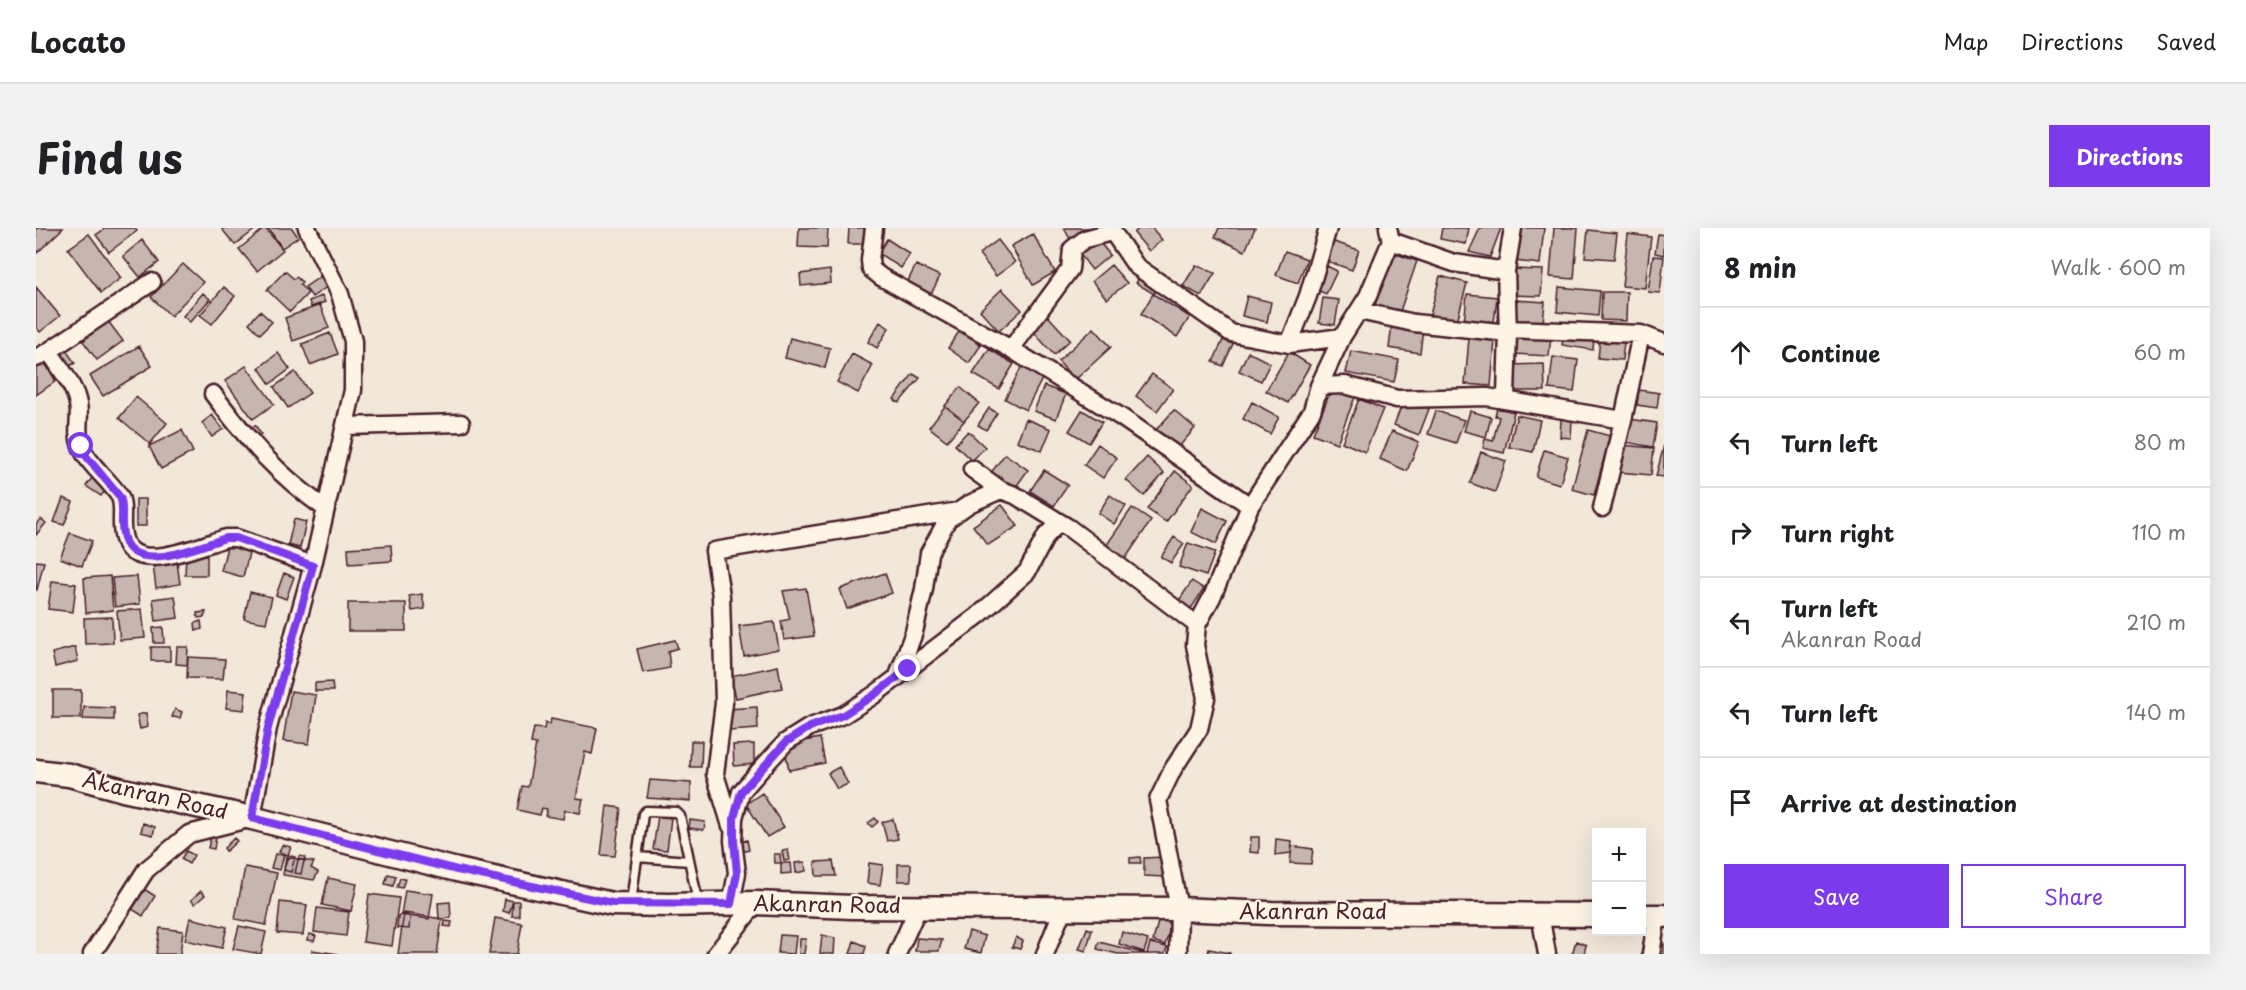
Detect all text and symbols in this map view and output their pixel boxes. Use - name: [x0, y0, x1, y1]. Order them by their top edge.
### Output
- text: Locato: [30, 20, 126, 63]
- text: Map: [1943, 25, 1988, 57]
- text: Directions: [2021, 25, 2123, 57]
- text: Saved: [2156, 25, 2216, 57]
- text: Find us: [36, 125, 183, 188]
- button: Directions: [2049, 125, 2210, 187]
- text: 8 min: [1724, 248, 1797, 287]
- text: Walk · 600 m: [2050, 252, 2186, 282]
- icon: ahead: [1724, 336, 1757, 369]
- text: Continue: [1781, 336, 1880, 369]
- text: 60 m: [2134, 337, 2186, 367]
- icon: left: [1724, 426, 1757, 459]
- text: Turn left: [1781, 426, 1878, 459]
- text: 80 m: [2134, 427, 2186, 457]
- route start: [67, 432, 93, 458]
- icon: right: [1724, 516, 1757, 549]
- text: Turn right: [1781, 516, 1894, 549]
- text: 110 m: [2132, 517, 2186, 547]
- text: Turn left: [1781, 591, 1878, 624]
- icon: left: [1724, 606, 1757, 639]
- text: 210 m: [2127, 607, 2186, 637]
- text: Akanran Road: [1781, 624, 1922, 654]
- route end: [894, 655, 920, 681]
- icon: left: [1724, 696, 1757, 729]
- text: Turn left: [1781, 696, 1878, 729]
- text: 140 m: [2126, 697, 2186, 727]
- street label: Akanran Road: [80, 762, 231, 826]
- icon: arrive: [1724, 786, 1757, 819]
- text: Arrive at destination: [1781, 786, 2017, 819]
- map controls: [1592, 828, 1646, 936]
- button: +: [1592, 828, 1646, 882]
- button: Save: [1724, 864, 1949, 928]
- button: Share: [1961, 864, 2186, 928]
- button: −: [1592, 882, 1646, 936]
- street label: Akanran Road: [753, 886, 901, 920]
- street label: Akanran Road: [1239, 894, 1387, 926]

